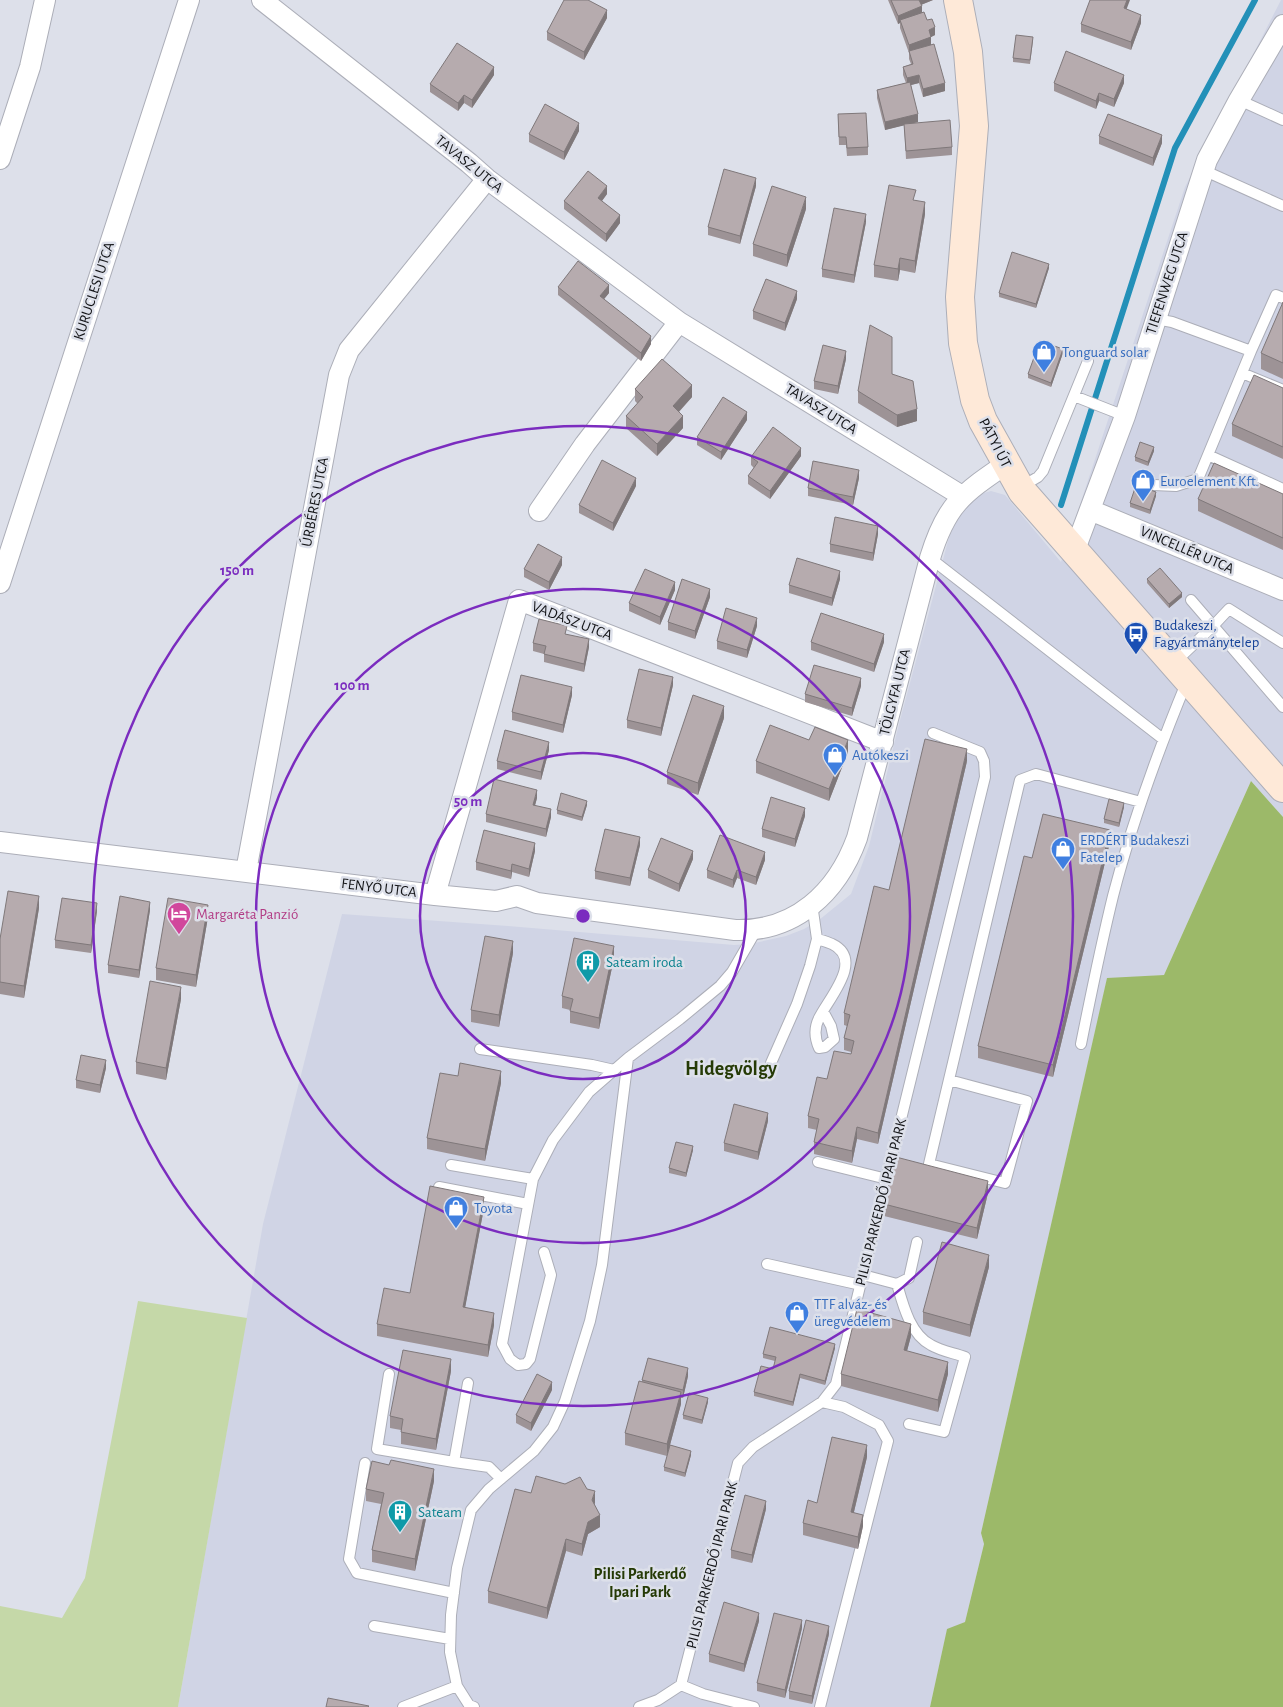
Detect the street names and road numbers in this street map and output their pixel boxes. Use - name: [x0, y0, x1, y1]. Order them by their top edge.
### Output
- street label: TAVASZ UTCA: [433, 132, 506, 196]
- street label: TIEFENWEG UTCA: [1143, 230, 1191, 336]
- street label: KURUCLESI UTCA: [71, 240, 117, 342]
- street label: TAVASZ UTCA: [782, 381, 860, 437]
- street label: PÁTYI ÚT: [976, 415, 1016, 471]
- street label: ÚRBÉRES UTCA: [297, 455, 331, 548]
- street label: VINCELLÉR UTCA: [1138, 522, 1237, 577]
- street label: VADÁSZ UTCA: [530, 597, 615, 643]
- street label: TÖLGYFA UTCA: [875, 646, 913, 737]
- street label: FENYŐ UTCA: [340, 875, 418, 900]
- street label: PILISI PARKERDŐ IPARI PARK: [852, 1116, 909, 1287]
- street label: PILISI PARKERDŐ IPARI PARK: [683, 1479, 740, 1650]

